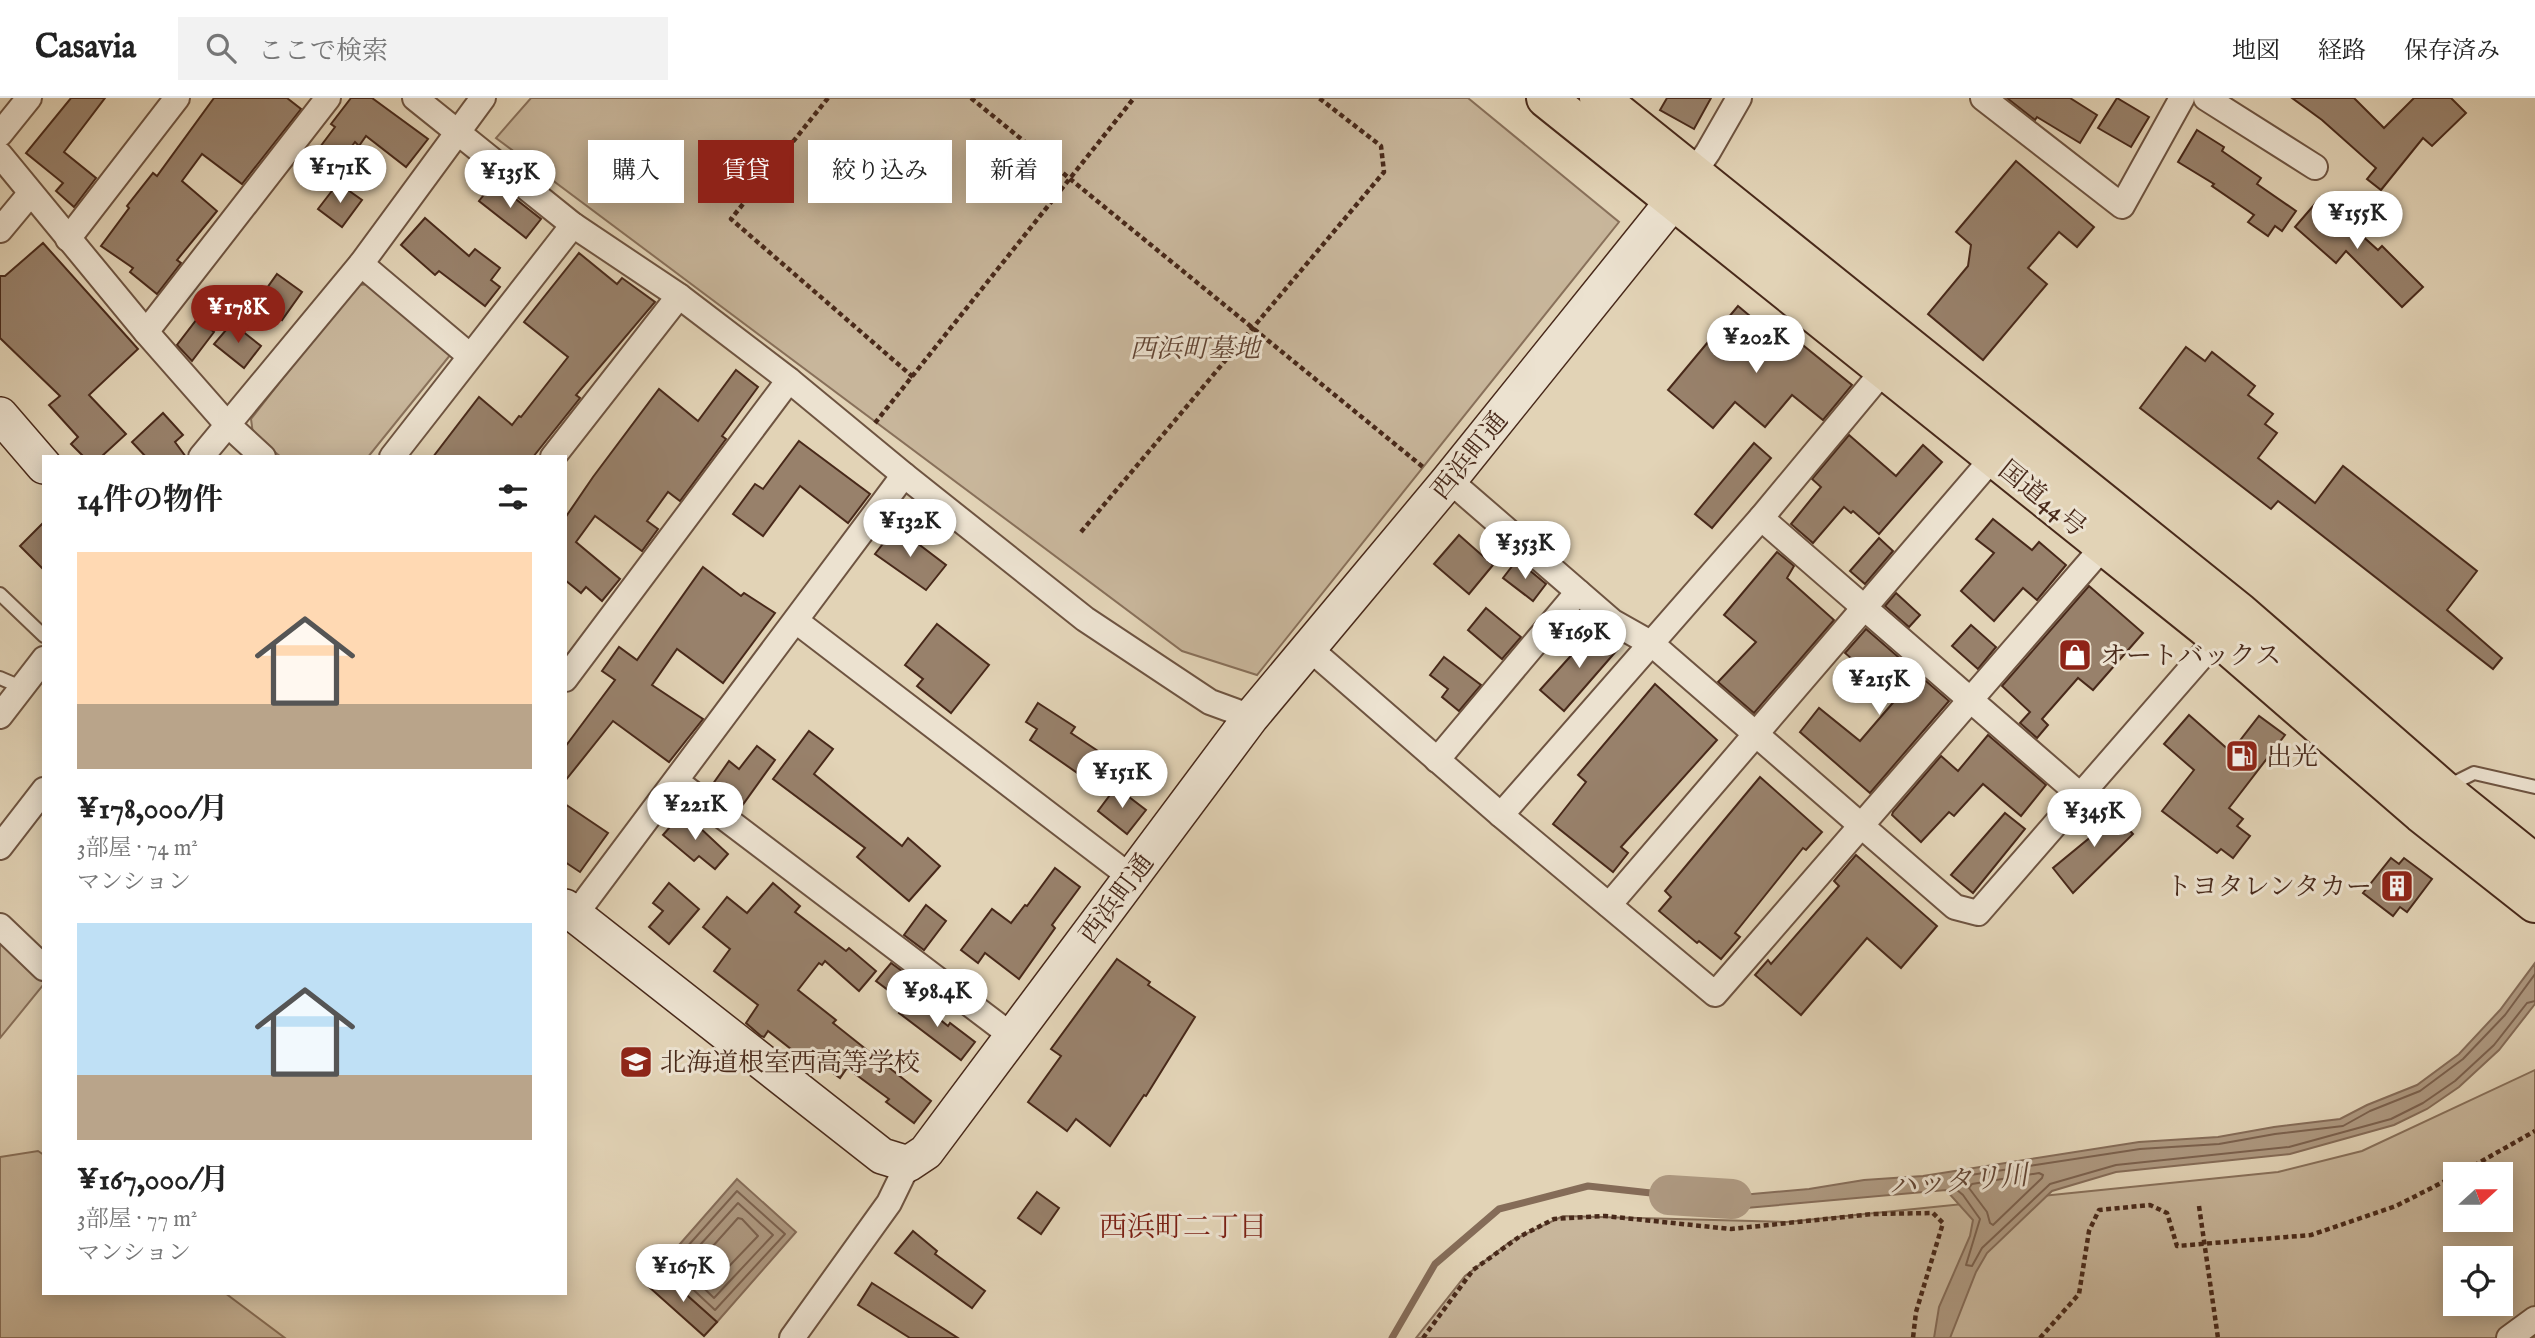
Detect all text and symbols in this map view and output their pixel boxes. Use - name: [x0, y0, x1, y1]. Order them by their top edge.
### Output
- search box: [178, 17, 668, 80]
- text: Casavia: [35, 27, 136, 69]
- icon: search: [202, 29, 240, 67]
- text: ここで検索: [258, 35, 388, 68]
- text: 地図: [2232, 36, 2280, 67]
- text: 経路: [2318, 36, 2366, 67]
- text: 保存済み: [2404, 36, 2500, 67]
- chip: 購入: [588, 140, 684, 203]
- chip: 賃貸: [698, 140, 794, 203]
- chip: 絞り込み: [808, 140, 952, 203]
- chip: 新着: [966, 140, 1062, 203]
- pin: ¥171K: [291, 146, 389, 205]
- pin: ¥135K: [461, 150, 559, 210]
- text: ¥171K: [309, 153, 371, 182]
- text: ¥135K: [481, 158, 539, 187]
- pin: ¥155K: [2308, 192, 2406, 251]
- text: ¥155K: [2328, 199, 2386, 228]
- pin: ¥178K: [189, 286, 287, 345]
- text: ¥178K: [207, 293, 269, 322]
- pin: ¥202K: [1707, 316, 1805, 375]
- text: ¥202K: [1723, 323, 1789, 352]
- park label: 西浜町墓地: [1130, 333, 1263, 366]
- street label: 西浜町通: [1425, 405, 1516, 507]
- street label: 国道44号: [1991, 454, 2093, 545]
- icon: filters: [494, 478, 532, 516]
- text: 14件の物件: [77, 482, 223, 520]
- pin: ¥132K: [861, 500, 959, 559]
- text: ¥132K: [879, 507, 941, 536]
- pin: ¥353K: [1476, 522, 1574, 581]
- text: ¥353K: [1496, 529, 1554, 558]
- icon: home: [242, 598, 368, 724]
- pin: ¥169K: [1530, 610, 1628, 670]
- text: ¥169K: [1548, 618, 1610, 647]
- shop icon: オートバックス: [2056, 636, 2094, 674]
- place label: オートバックス: [2100, 640, 2281, 673]
- pin: ¥215K: [1830, 658, 1928, 717]
- text: ¥215K: [1848, 665, 1910, 694]
- fuel station icon: 出光: [2223, 737, 2261, 775]
- place label: 出光: [2266, 741, 2318, 774]
- pin: ¥151K: [1073, 750, 1171, 810]
- text: ¥151K: [1093, 758, 1151, 787]
- pin: ¥221K: [646, 782, 744, 842]
- text: ¥221K: [663, 790, 727, 819]
- pin: ¥345K: [2045, 790, 2143, 849]
- text: ¥178,000/月: [77, 791, 228, 829]
- text: ¥345K: [2063, 797, 2125, 826]
- text: 3部屋 · 74 m²: [77, 834, 198, 863]
- street label: 西浜町通: [1073, 847, 1162, 950]
- building icon: トヨタレンタカー: [2378, 867, 2416, 905]
- text: マンション: [77, 868, 191, 897]
- place label: トヨタレンタカー: [2166, 871, 2372, 904]
- icon: home: [242, 969, 368, 1095]
- pin: ¥98.4K: [880, 970, 994, 1029]
- text: ¥98.4K: [903, 977, 971, 1006]
- school or university icon: 北海道根室西高等学校: [617, 1043, 655, 1081]
- place label: 北海道根室西高等学校: [660, 1047, 920, 1080]
- water label: ハッタリ川: [1887, 1159, 2032, 1206]
- text: ¥167,000/月: [77, 1162, 229, 1200]
- north arrow: [2443, 1162, 2513, 1232]
- map controls: [2443, 1162, 2513, 1316]
- text: 3部屋 · 77 m²: [77, 1205, 197, 1234]
- district label: 西浜町二丁目: [1099, 1211, 1267, 1246]
- text: マンション: [77, 1239, 191, 1268]
- pin: ¥167K: [634, 1244, 732, 1304]
- button: locate: [2443, 1246, 2513, 1316]
- text: ¥167K: [652, 1252, 714, 1281]

